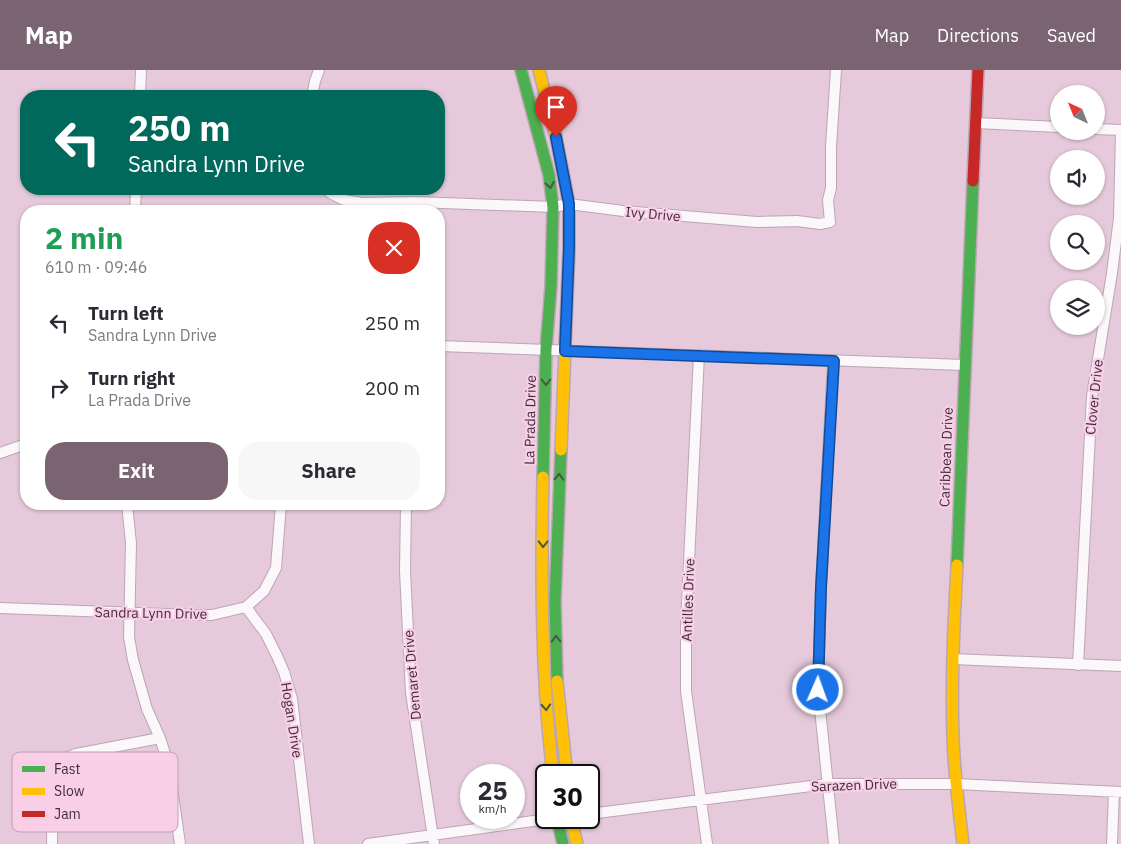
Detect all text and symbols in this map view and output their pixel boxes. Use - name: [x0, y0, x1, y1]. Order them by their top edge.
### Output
- text: Map: [25, 19, 73, 51]
- text: Map: [874, 24, 909, 47]
- text: Directions: [937, 24, 1019, 47]
- text: Saved: [1047, 24, 1096, 47]
- north arrow: [1050, 85, 1105, 140]
- map controls: [1050, 85, 1105, 335]
- pin: [535, 86, 577, 137]
- icon: arrive: [542, 93, 570, 121]
- text: 250 m: [128, 105, 231, 151]
- icon: left: [45, 110, 110, 175]
- text: Sandra Lynn Drive: [128, 149, 305, 178]
- button: sound: [1050, 150, 1105, 205]
- one-way arrow: [544, 181, 555, 189]
- street label: Ivy Drive: [625, 203, 682, 225]
- button: search: [1050, 215, 1105, 270]
- text: 2 min: [45, 218, 123, 257]
- button: close: [368, 222, 420, 274]
- text: 610 m · 09:46: [45, 257, 147, 277]
- button: layers: [1050, 280, 1105, 335]
- text: Turn left: [88, 301, 164, 325]
- icon: left: [45, 309, 73, 337]
- text: 250 m: [365, 311, 420, 335]
- text: Sandra Lynn Drive: [88, 325, 217, 345]
- street label: Clover Drive: [1081, 358, 1107, 436]
- text: Turn right: [88, 366, 175, 390]
- icon: right: [45, 374, 73, 402]
- street label: La Prada Drive: [520, 374, 540, 465]
- text: 200 m: [365, 376, 420, 400]
- one-way arrow: [541, 378, 551, 386]
- text: La Prada Drive: [88, 390, 191, 410]
- street label: Caribbean Drive: [935, 406, 957, 507]
- button: Exit: [45, 442, 228, 500]
- button: Share: [238, 442, 420, 500]
- one-way arrow: [554, 473, 565, 481]
- one-way arrow: [537, 541, 548, 549]
- street label: Antilles Drive: [678, 558, 698, 642]
- street label: Sandra Lynn Drive: [95, 603, 208, 623]
- street label: Demaret Drive: [399, 629, 425, 721]
- one-way arrow: [551, 635, 561, 642]
- position arrow: [791, 663, 843, 715]
- street label: Hogan Drive: [277, 681, 307, 759]
- one-way arrow: [541, 703, 552, 711]
- legend: [12, 752, 178, 832]
- text: Fast: [54, 760, 80, 778]
- speed limit sign: 30: [535, 764, 600, 829]
- text: 25: [477, 774, 508, 807]
- street label: Sarazen Drive: [811, 774, 898, 795]
- text: Slow: [54, 782, 85, 800]
- text: km/h: [478, 801, 507, 816]
- text: Jam: [54, 805, 81, 823]

